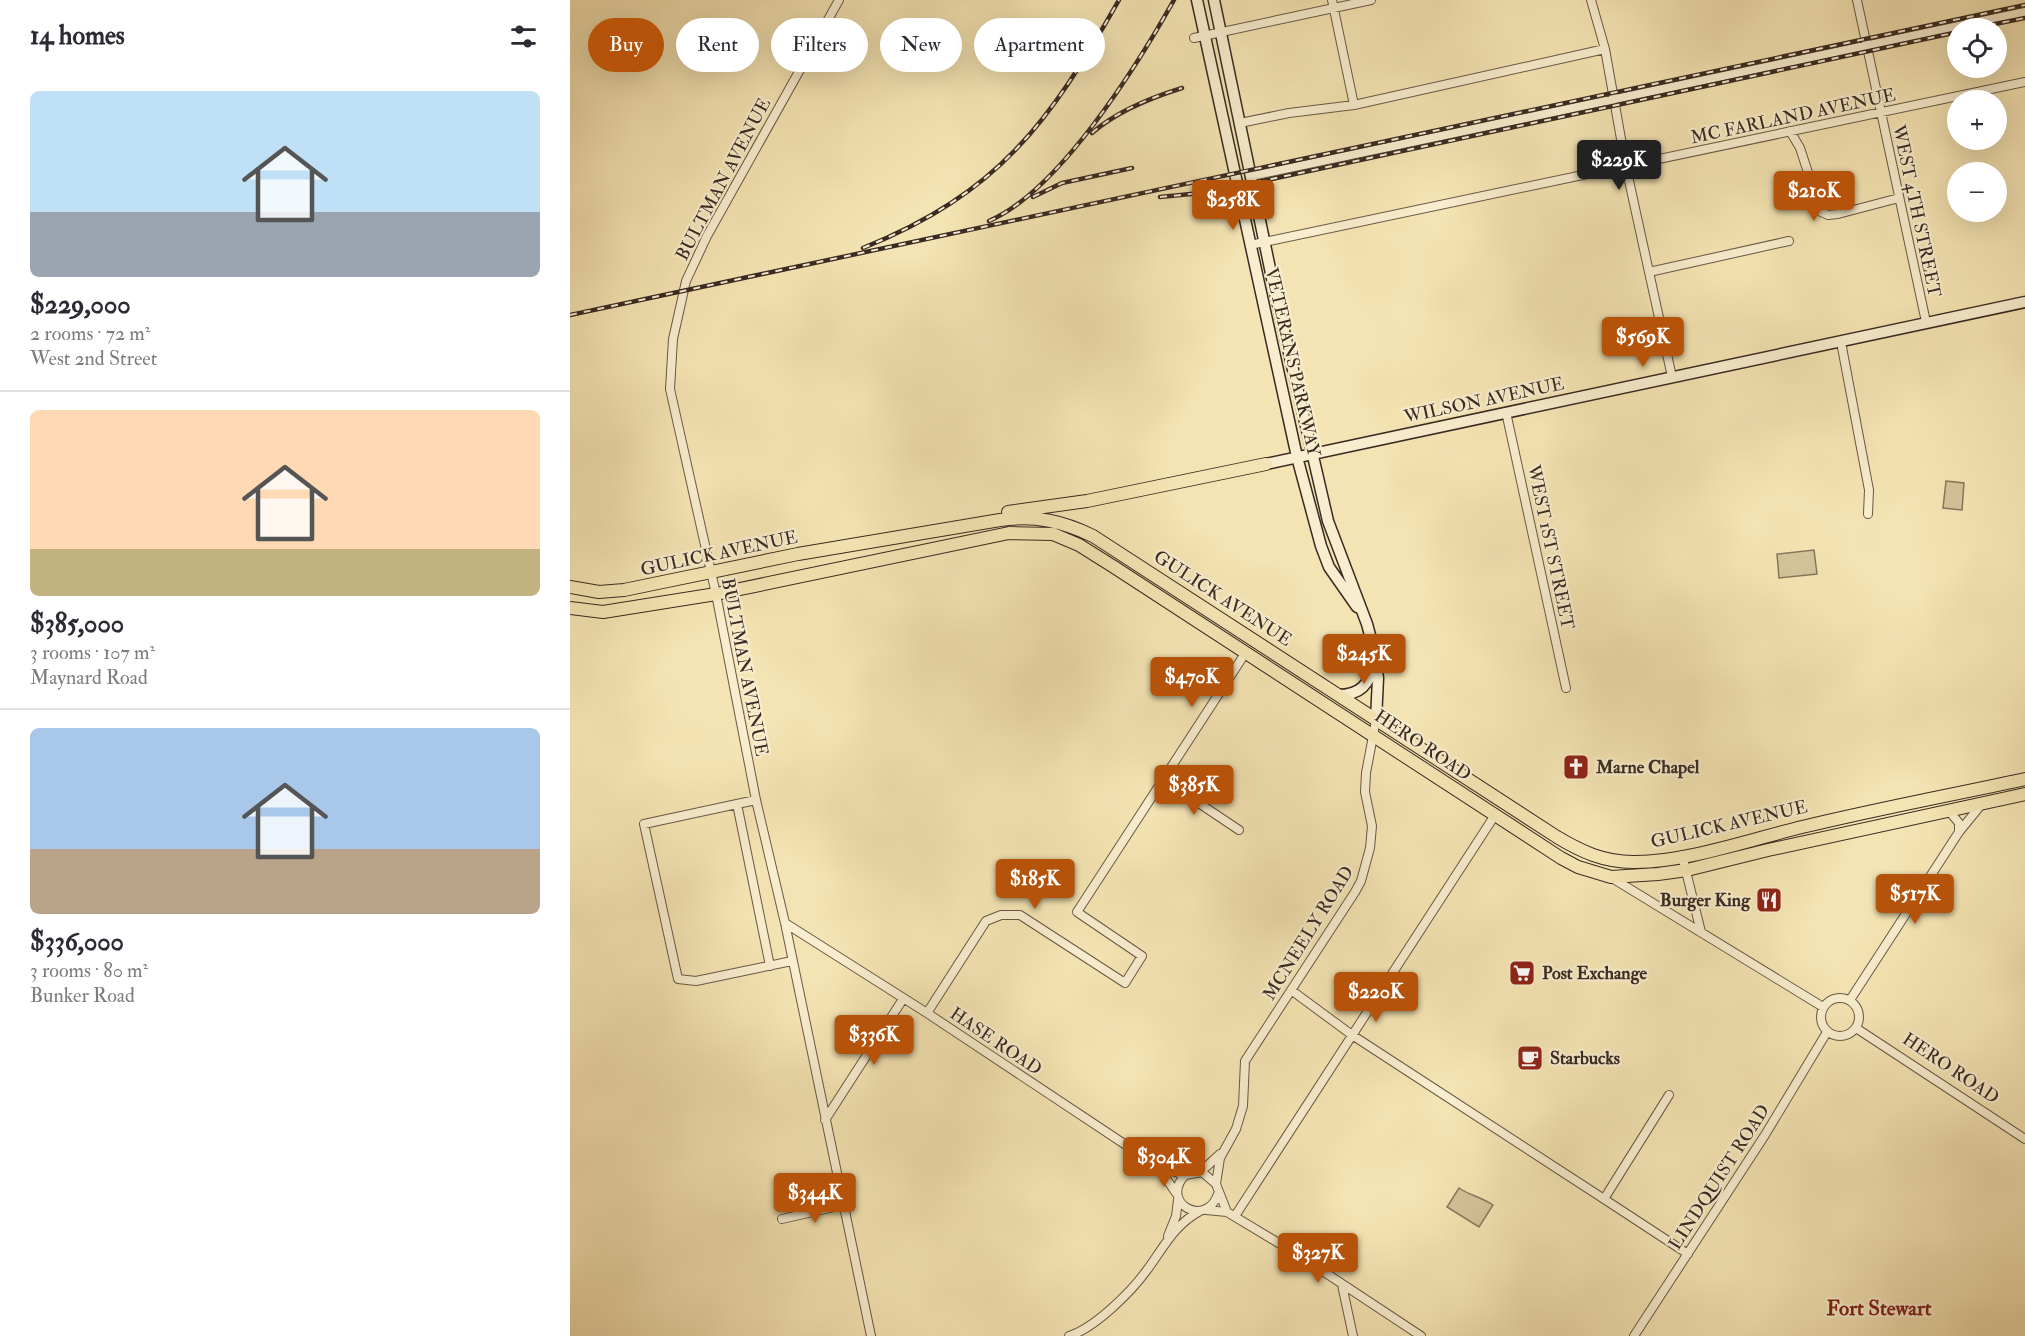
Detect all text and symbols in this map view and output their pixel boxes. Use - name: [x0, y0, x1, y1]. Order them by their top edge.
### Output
- chip: Buy: [588, 18, 664, 72]
- chip: Rent: [676, 18, 759, 72]
- chip: Filters: [771, 18, 868, 72]
- chip: New: [880, 18, 962, 72]
- chip: Apartment: [974, 18, 1105, 72]
- map controls: [1947, 18, 2007, 222]
- button: locate: [1947, 18, 2007, 78]
- text: 14 homes: [30, 20, 125, 52]
- icon: filters: [507, 20, 540, 53]
- street label: MC FARLAND AVENUE: [1689, 84, 1898, 149]
- button: +: [1947, 90, 2007, 150]
- street label: BULTMAN AVENUE: [671, 94, 776, 265]
- street label: WEST 4TH STREET: [1887, 122, 1946, 300]
- icon: home: [231, 130, 339, 238]
- pin: $229K: [1577, 140, 1661, 191]
- text: $229K: [1591, 147, 1647, 172]
- button: −: [1947, 162, 2007, 222]
- pin: $210K: [1772, 171, 1856, 222]
- text: $210K: [1788, 178, 1840, 203]
- pin: $258K: [1191, 180, 1275, 231]
- text: $258K: [1206, 187, 1260, 212]
- street label: VETERANS PARKWAY: [1260, 265, 1326, 460]
- text: $229,000: [30, 289, 131, 321]
- pin: $569K: [1601, 317, 1685, 368]
- text: 2 rooms · 72 m²: [30, 321, 150, 346]
- text: $569K: [1616, 324, 1670, 349]
- text: West 2nd Street: [30, 346, 157, 371]
- street label: WILSON AVENUE: [1401, 372, 1566, 429]
- icon: home: [231, 449, 339, 557]
- street label: WEST 1ST STREET: [1522, 462, 1579, 632]
- street label: GULICK AVENUE: [638, 526, 800, 581]
- street label: GULICK AVENUE: [1149, 545, 1296, 652]
- street label: BULTMAN AVENUE: [716, 576, 773, 758]
- text: $385,000: [30, 608, 124, 640]
- pin: $245K: [1322, 634, 1406, 685]
- text: 3 rooms · 107 m²: [30, 640, 155, 665]
- text: $245K: [1336, 641, 1392, 666]
- pin: $470K: [1150, 657, 1234, 708]
- text: $470K: [1165, 664, 1220, 689]
- text: Maynard Road: [30, 665, 148, 690]
- street label: HERO ROAD: [1370, 705, 1475, 786]
- church icon: Marne Chapel: [1561, 752, 1591, 782]
- place label: Marne Chapel: [1595, 756, 1700, 779]
- pin: $385K: [1152, 765, 1236, 816]
- icon: home: [231, 767, 339, 875]
- text: $385K: [1168, 772, 1220, 797]
- street label: GULICK AVENUE: [1649, 795, 1810, 854]
- pin: $185K: [993, 859, 1077, 910]
- street label: MCNEELY ROAD: [1258, 862, 1359, 1005]
- text: $185K: [1010, 866, 1060, 891]
- pin: $517K: [1873, 874, 1957, 925]
- text: $517K: [1890, 881, 1940, 906]
- restaurant icon: Burger King: [1754, 885, 1784, 915]
- place label: Burger King: [1660, 889, 1751, 912]
- text: $336,000: [30, 926, 124, 958]
- text: 3 rooms · 80 m²: [30, 958, 148, 983]
- supermarket icon: Post Exchange: [1507, 958, 1537, 988]
- place label: Post Exchange: [1542, 962, 1648, 985]
- pin: $220K: [1334, 972, 1418, 1023]
- text: $220K: [1348, 979, 1404, 1004]
- text: Bunker Road: [30, 983, 135, 1008]
- street label: HASE ROAD: [945, 1002, 1046, 1081]
- pin: $336K: [832, 1015, 916, 1066]
- text: $336K: [849, 1022, 899, 1047]
- street label: HERO ROAD: [1898, 1028, 2003, 1109]
- cafe icon: Starbucks: [1515, 1043, 1545, 1073]
- place label: Starbucks: [1550, 1047, 1620, 1070]
- street label: LINDQUIST ROAD: [1664, 1100, 1775, 1254]
- pin: $304K: [1122, 1137, 1206, 1188]
- text: $304K: [1137, 1144, 1191, 1169]
- pin: $344K: [773, 1173, 857, 1224]
- text: $344K: [788, 1180, 842, 1205]
- pin: $327K: [1276, 1233, 1360, 1284]
- text: $327K: [1292, 1240, 1344, 1265]
- district label: Fort Stewart: [1826, 1295, 1932, 1322]

